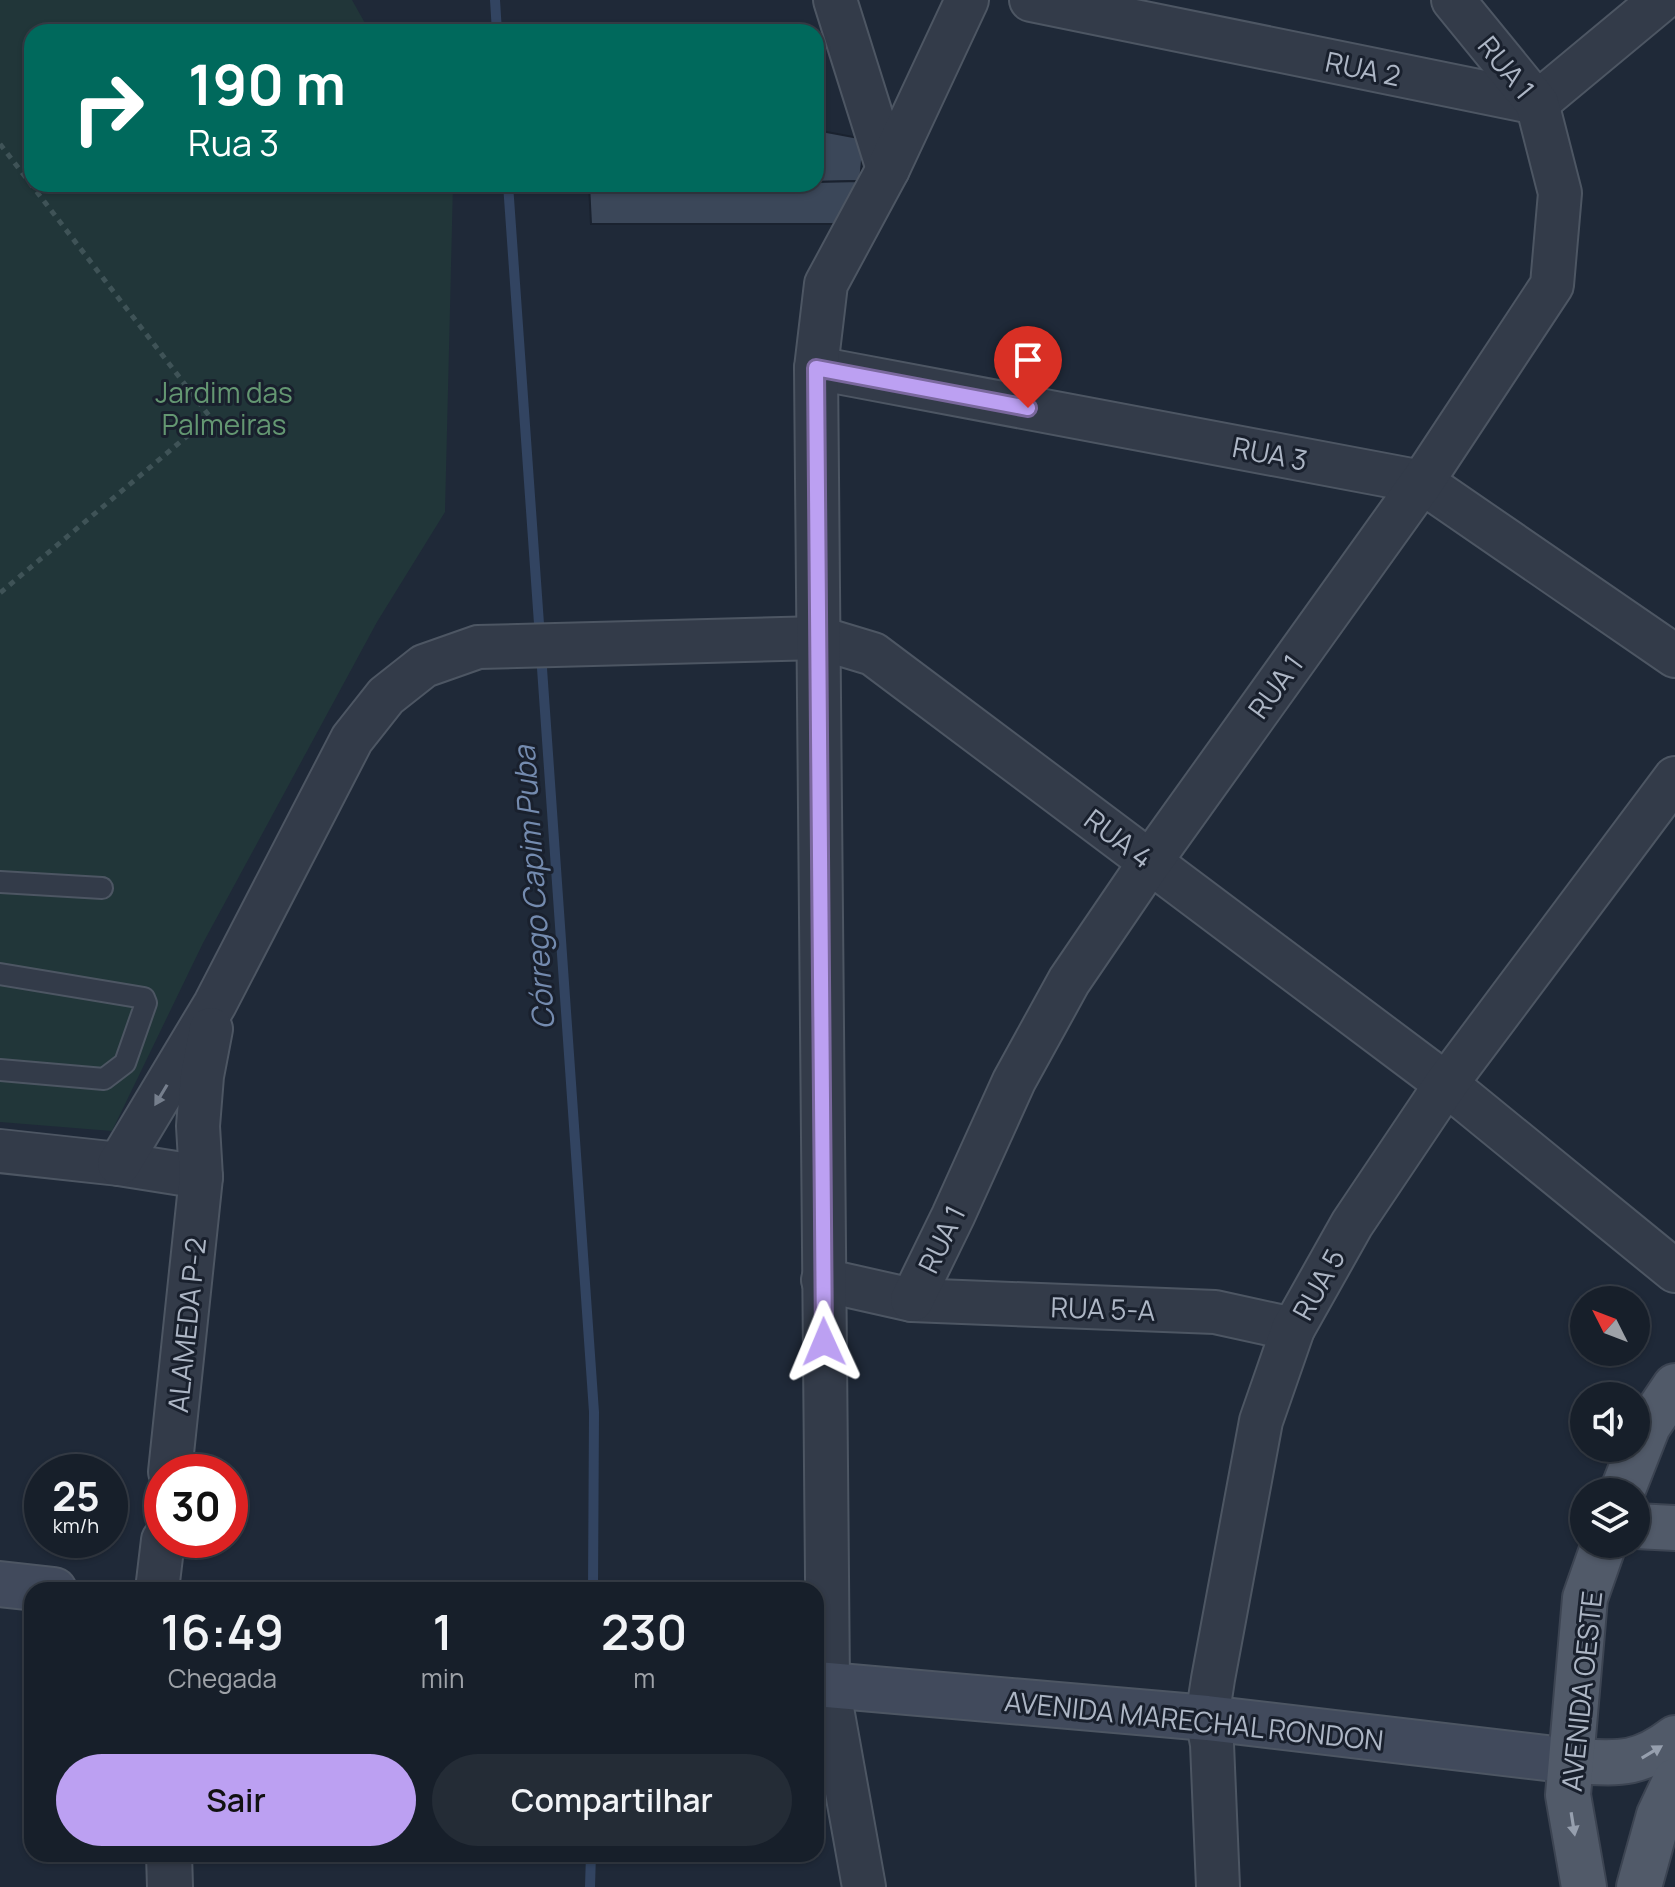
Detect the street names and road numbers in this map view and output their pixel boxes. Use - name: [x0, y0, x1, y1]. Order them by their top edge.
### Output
- street label: RUA 1: [1470, 28, 1544, 106]
- street label: RUA 2: [1322, 42, 1404, 94]
- street label: RUA 3: [1229, 427, 1311, 479]
- street label: RUA 1: [1239, 646, 1311, 726]
- street label: RUA 4: [1077, 800, 1161, 876]
- street label: RUA 1: [908, 1199, 974, 1279]
- street label: ALAMEDA P-2: [158, 1236, 214, 1414]
- street label: RUA 5: [1283, 1242, 1353, 1326]
- street label: RUA 5-A: [1050, 1287, 1156, 1329]
- street label: AVENIDA OESTE: [1552, 1589, 1610, 1793]
- street label: AVENIDA MARECHAL RONDON: [1003, 1681, 1385, 1759]

